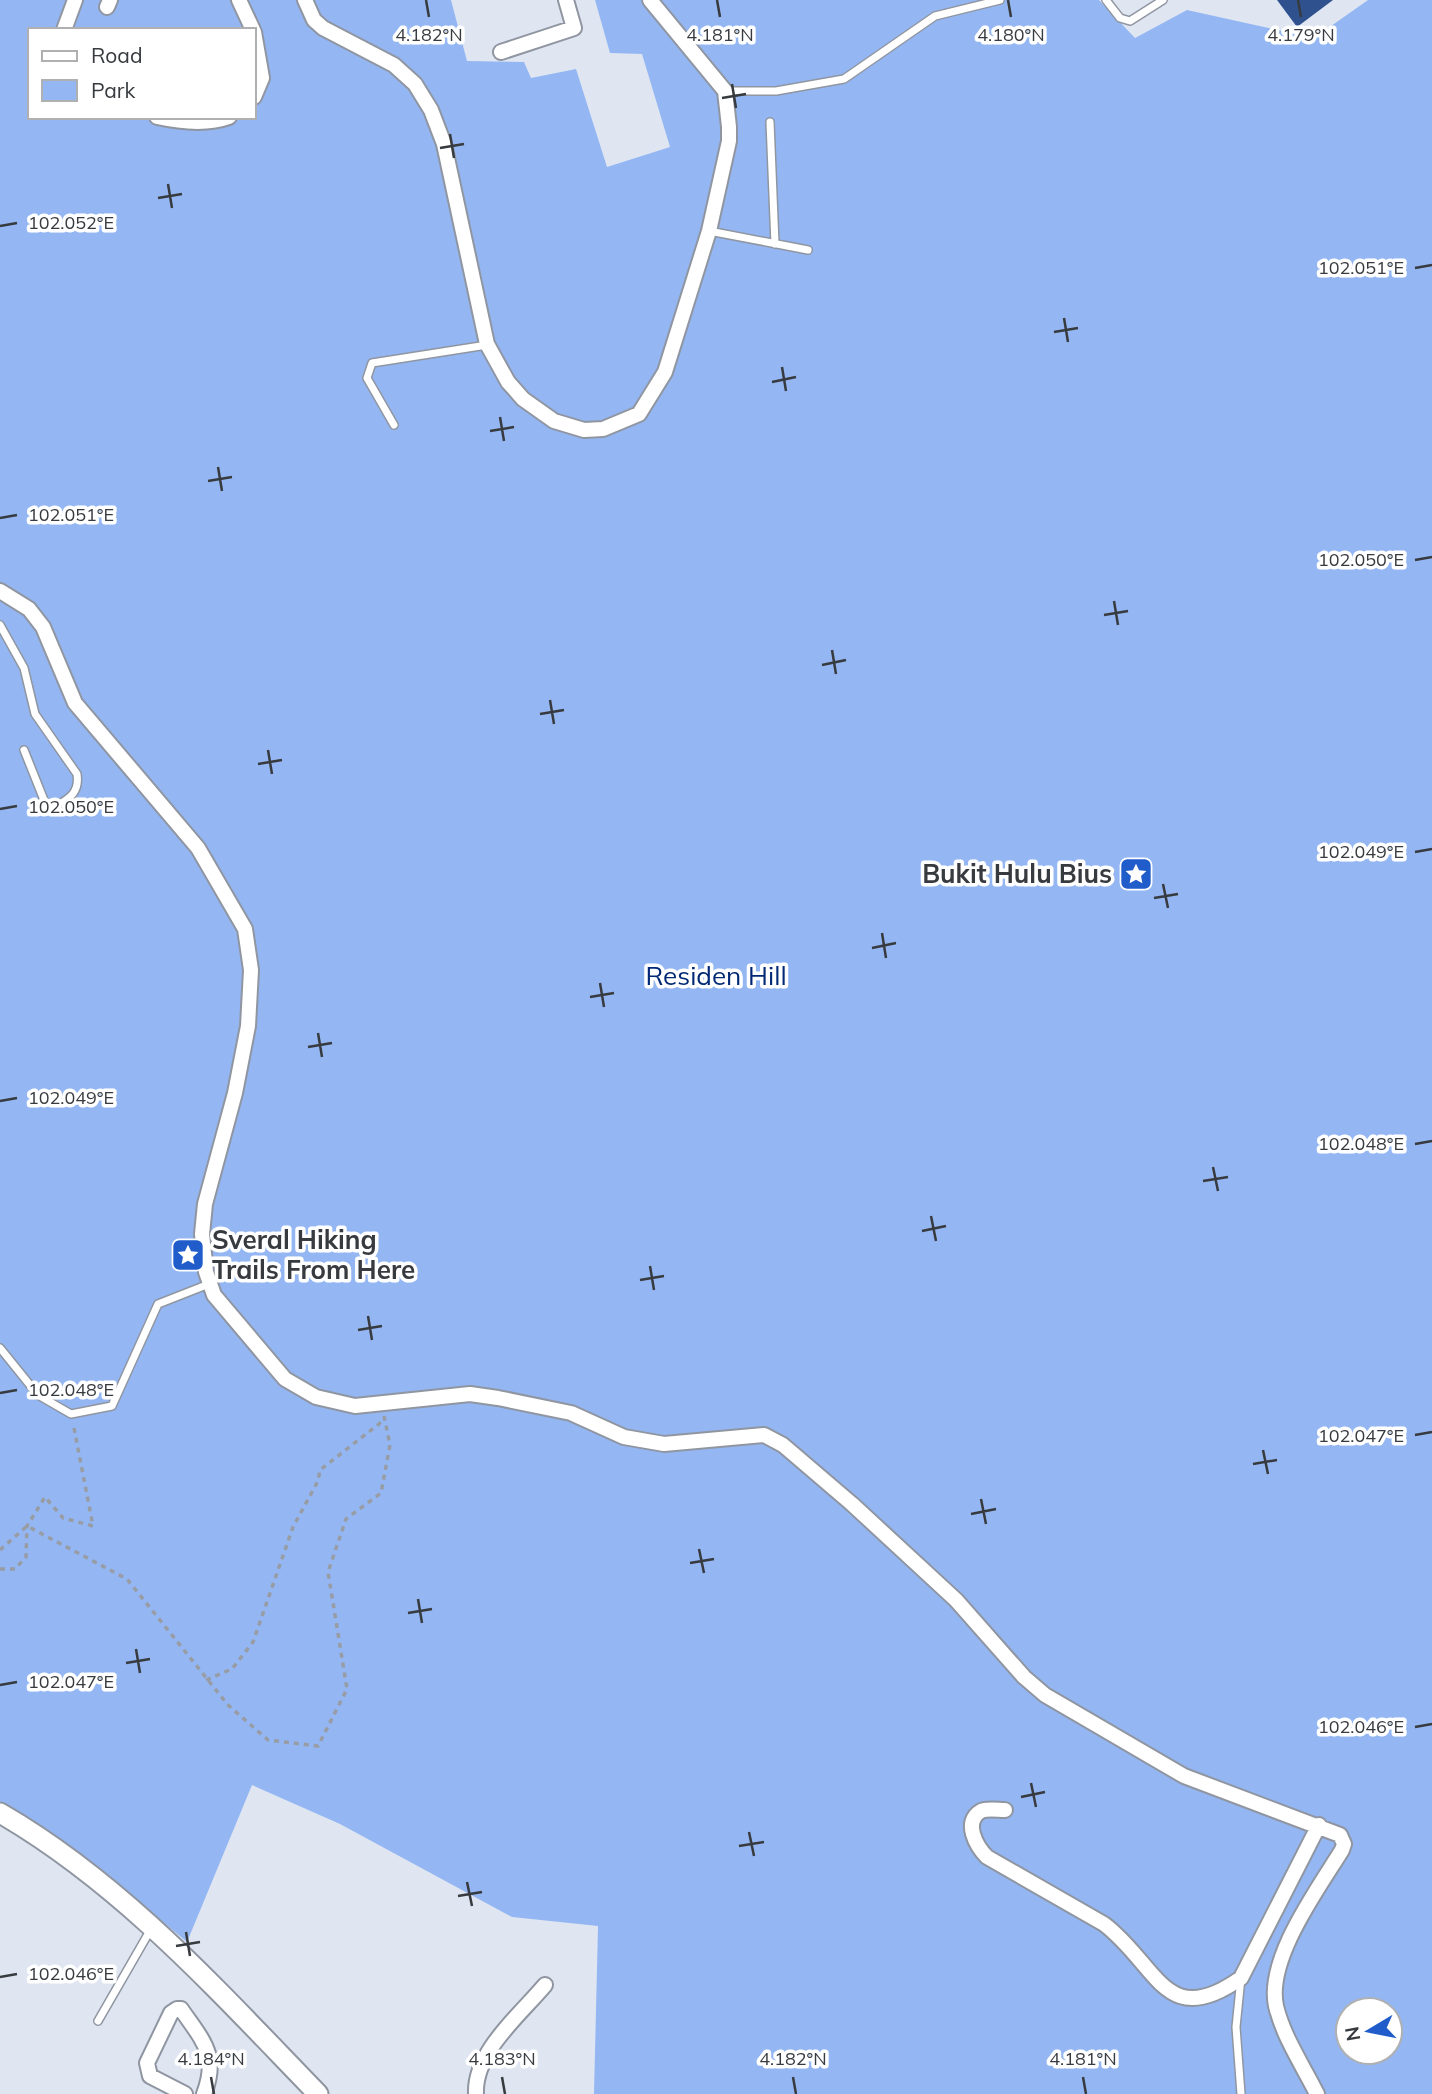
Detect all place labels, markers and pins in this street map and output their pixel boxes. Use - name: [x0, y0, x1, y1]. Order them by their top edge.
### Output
- place icon: Bukit Hulu Bius: [1117, 855, 1155, 893]
- place label: Bukit Hulu Bius: [922, 857, 1112, 890]
- place label: Sveral Hiking Trails From Here: [212, 1223, 415, 1286]
- place icon: Sveral Hiking Trails From Here: [169, 1236, 207, 1274]

